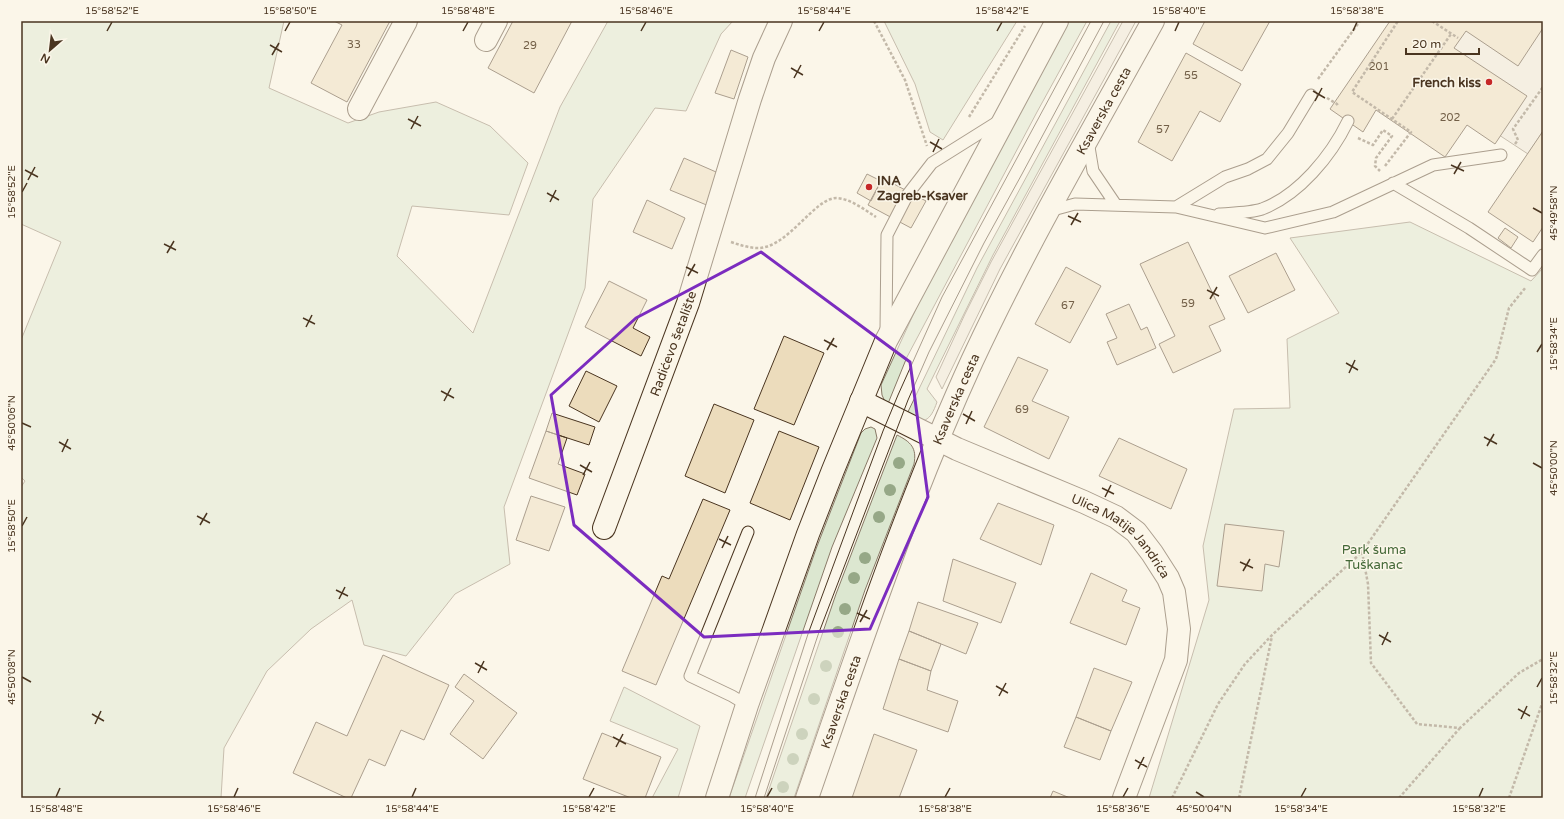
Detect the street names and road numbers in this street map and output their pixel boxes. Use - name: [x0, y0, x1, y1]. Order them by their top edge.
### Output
- street label: Ksaverska cesta: [1073, 64, 1135, 158]
- street label: Radićevo šetalište: [647, 289, 700, 399]
- street label: Ksaverska cesta: [930, 351, 983, 447]
- street label: Ulica Matije Jandrića: [1069, 491, 1173, 582]
- street label: Ksaverska cesta: [818, 653, 865, 751]

